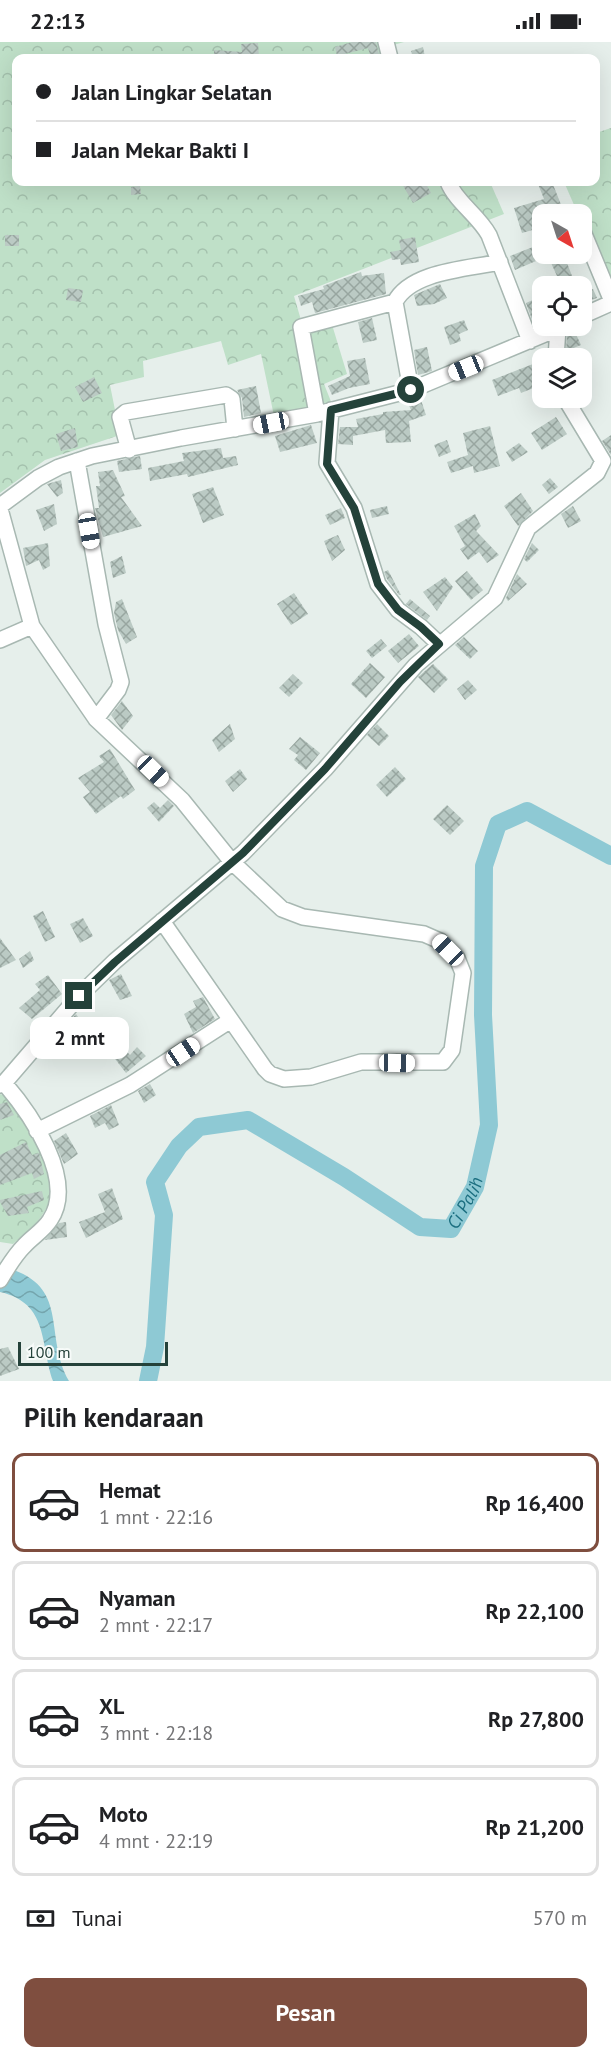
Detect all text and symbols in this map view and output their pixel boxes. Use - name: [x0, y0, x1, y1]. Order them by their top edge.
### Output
- text: 22:13: [30, 7, 86, 35]
- text: Jalan Lingkar Selatan: [72, 78, 272, 106]
- text: Jalan Mekar Bakti I: [72, 136, 249, 164]
- north arrow: [532, 204, 592, 264]
- map controls: [532, 204, 592, 408]
- button: locate: [532, 276, 592, 336]
- button: layers: [532, 348, 592, 408]
- car: [446, 353, 486, 383]
- route start: [397, 376, 424, 403]
- car: [252, 411, 290, 435]
- car: [77, 512, 101, 550]
- car: [134, 752, 172, 790]
- car: [429, 931, 467, 969]
- route end: [65, 982, 92, 1009]
- callout: 2 mnt: [29, 1017, 128, 1059]
- text: 2 mnt: [54, 1025, 105, 1051]
- car: [163, 1034, 203, 1070]
- car: [379, 1054, 415, 1072]
- water label: Ci Palih: [441, 1175, 488, 1233]
- scale bar: [18, 1339, 168, 1366]
- text: 100 m: [27, 1342, 70, 1362]
- text: Pilih kendaraan: [24, 1400, 204, 1434]
- icon: car: [27, 1476, 81, 1530]
- text: Hemat: [99, 1476, 161, 1504]
- text: Rp 16,400: [485, 1489, 584, 1517]
- text: 1 mnt · 22:16: [99, 1504, 213, 1530]
- icon: car: [27, 1584, 81, 1638]
- text: Nyaman: [99, 1584, 176, 1612]
- text: Rp 22,100: [485, 1597, 584, 1625]
- text: 2 mnt · 22:17: [99, 1612, 213, 1638]
- icon: car: [27, 1692, 81, 1746]
- text: XL: [99, 1692, 124, 1720]
- text: Rp 27,800: [488, 1705, 584, 1733]
- text: 3 mnt · 22:18: [99, 1720, 213, 1746]
- icon: car: [27, 1800, 81, 1854]
- text: Moto: [99, 1800, 148, 1828]
- text: Rp 21,200: [485, 1813, 584, 1841]
- text: 4 mnt · 22:19: [99, 1828, 213, 1854]
- icon: cash: [24, 1902, 57, 1935]
- text: Tunai: [72, 1904, 123, 1932]
- text: 570 m: [533, 1905, 587, 1931]
- button: Pesan: [24, 1978, 587, 2047]

